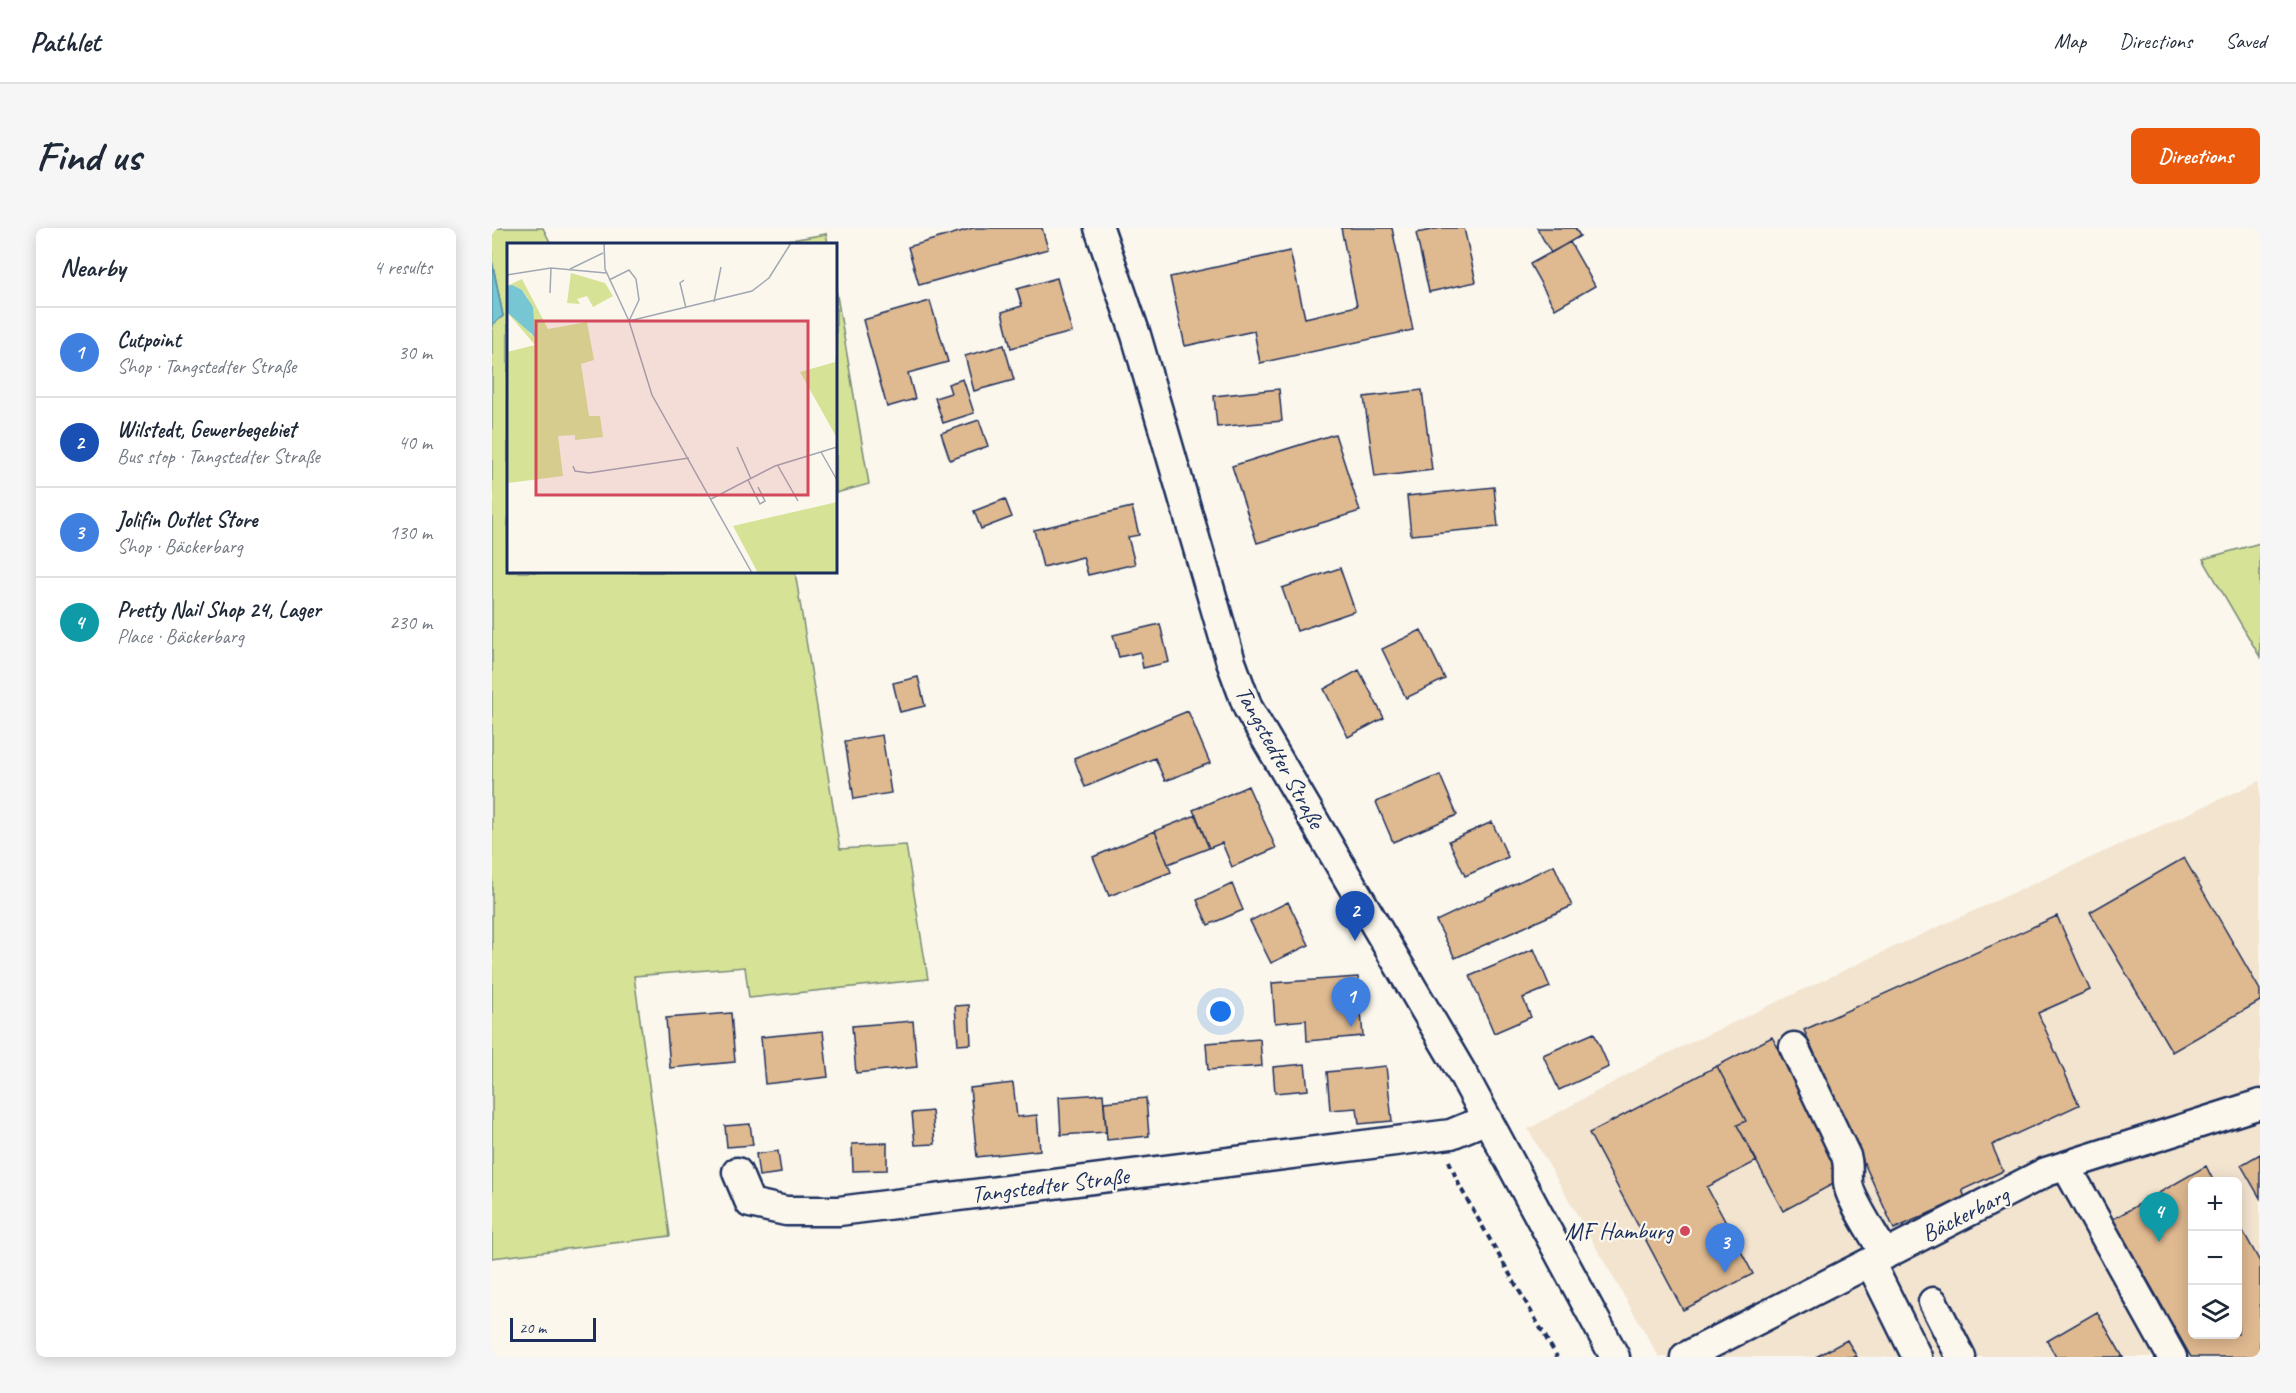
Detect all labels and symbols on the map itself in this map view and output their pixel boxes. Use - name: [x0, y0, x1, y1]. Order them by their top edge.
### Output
- inset map: [507, 243, 837, 573]
- street label: Tangstedter Straße: [1229, 681, 1333, 835]
- pin: 2: [1336, 892, 1374, 941]
- pin: 1: [1332, 978, 1370, 1027]
- your location: [1206, 997, 1235, 1026]
- street label: Tangstedter Straße: [970, 1160, 1133, 1210]
- street label: Bäckerbarg: [1916, 1179, 2015, 1249]
- pin: 4: [2140, 1192, 2178, 1242]
- place label: MF Hamburg: [1565, 1216, 1674, 1246]
- marker: MF Hamburg: [1678, 1224, 1692, 1238]
- pin: 3: [1706, 1224, 1744, 1273]
- scale bar: [510, 1315, 596, 1342]

